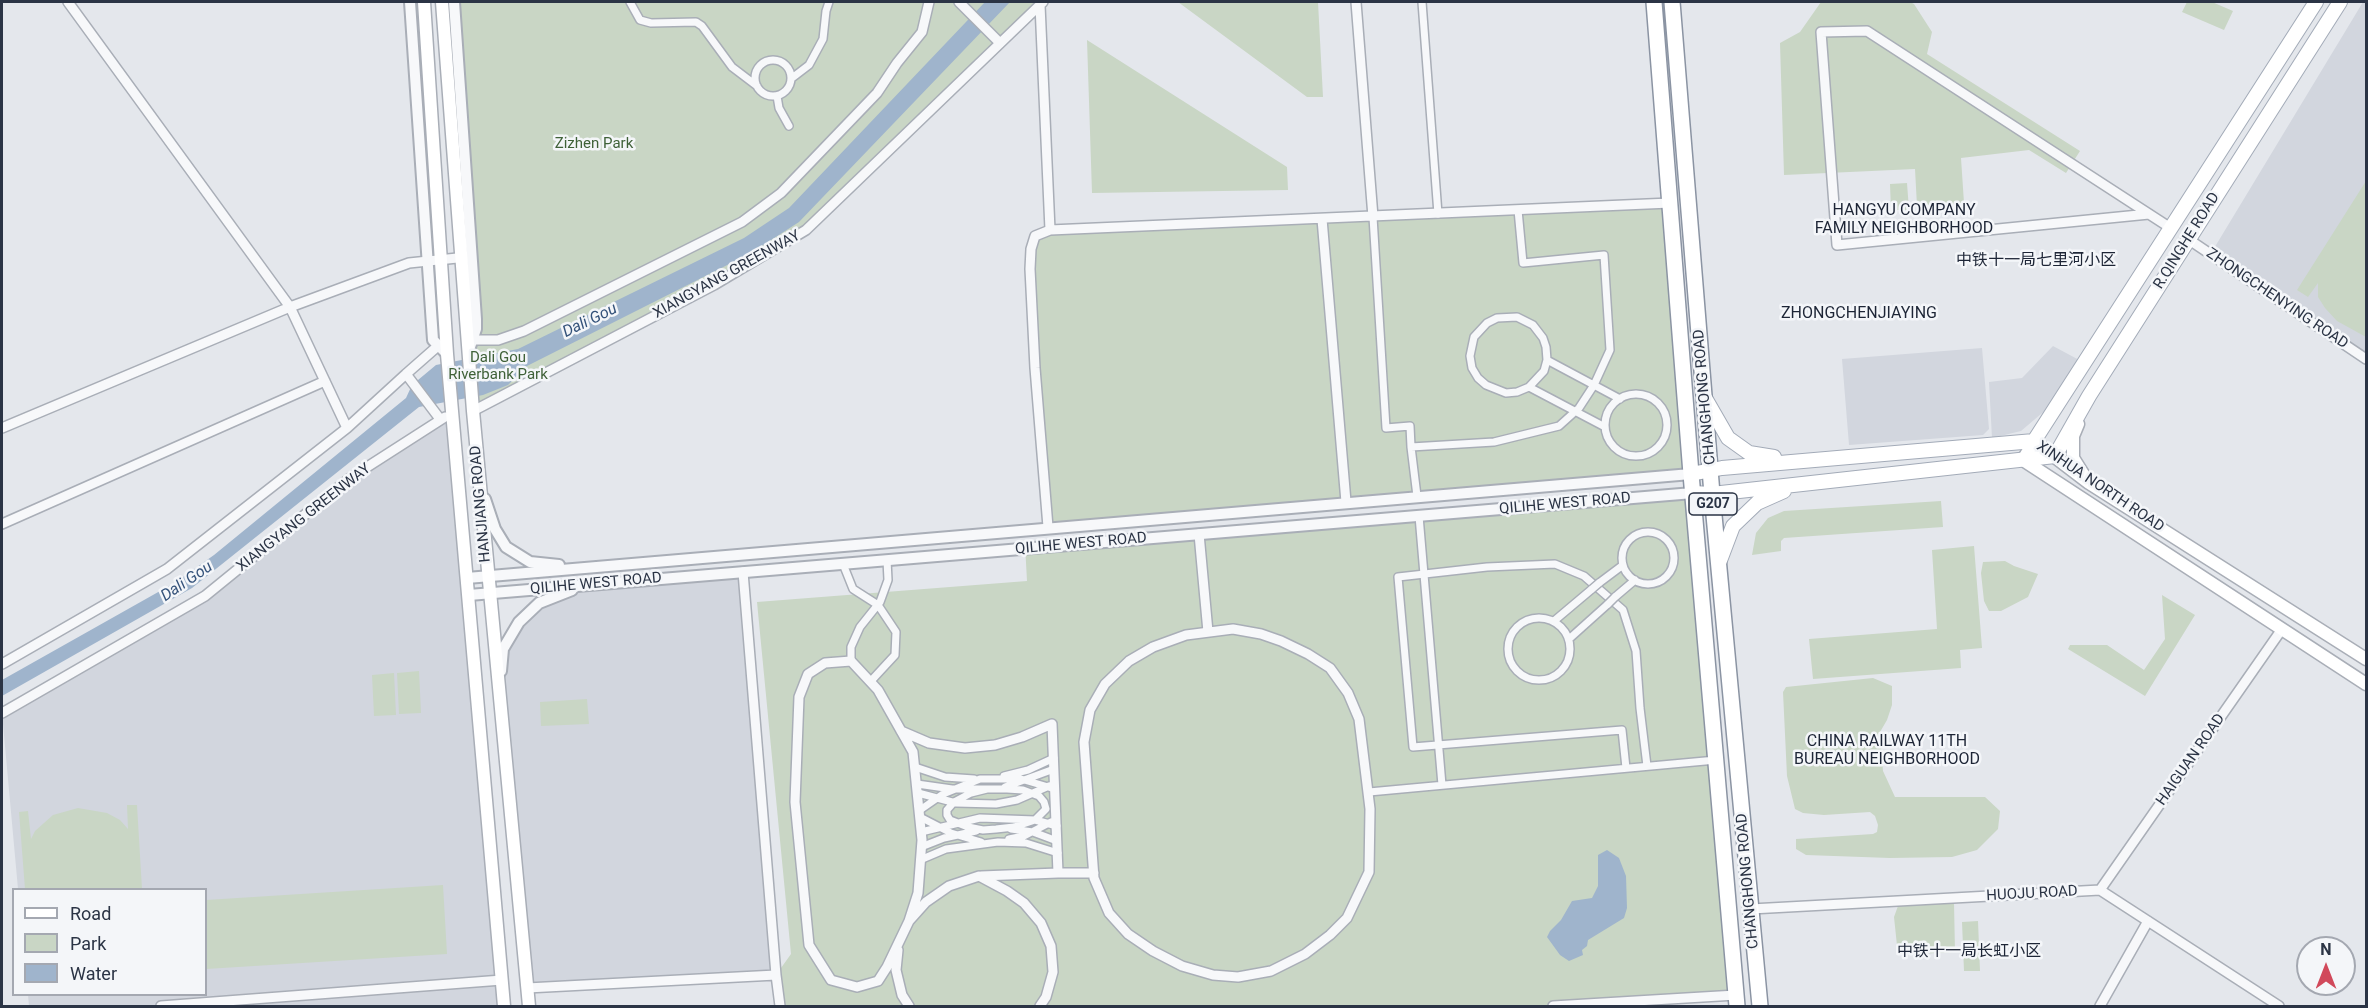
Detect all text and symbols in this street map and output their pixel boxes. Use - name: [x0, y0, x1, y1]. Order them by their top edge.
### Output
- park label: Zizhen Park: [555, 135, 633, 153]
- street label: R.QINGHE ROAD: [2150, 189, 2224, 293]
- district label: HANGYU COMPANY FAMILY NEIGHBORHOOD: [1800, 201, 2008, 239]
- street label: XIANGYANG GREENWAY: [650, 227, 804, 323]
- street label: ZHONGCHENYING ROAD: [2203, 245, 2351, 353]
- district label: 中铁十一局七里河小区: [1956, 251, 2116, 271]
- water label: Dali Gou: [560, 300, 620, 342]
- district label: ZHONGCHENJIAYING: [1769, 304, 1949, 324]
- street label: CHANGHONG ROAD: [1690, 328, 1720, 466]
- park label: Dali Gou Riverbank Park: [448, 349, 548, 384]
- street label: XINHUA NORTH ROAD: [2033, 438, 2167, 536]
- street label: HANJIANG ROAD: [467, 445, 495, 563]
- street label: XIANGYANG GREENWAY: [233, 460, 375, 576]
- street label: QILIHE WEST ROAD: [1498, 489, 1632, 519]
- road number: G207: [1689, 493, 1737, 515]
- street label: QILIHE WEST ROAD: [1014, 529, 1148, 559]
- water label: Dali Gou: [158, 558, 216, 606]
- street label: QILIHE WEST ROAD: [529, 569, 663, 599]
- street label: HAIGUAN ROAD: [2153, 711, 2229, 809]
- district label: CHINA RAILWAY 11TH BUREAU NEIGHBORHOOD: [1780, 732, 1994, 770]
- street label: CHANGHONG ROAD: [1733, 812, 1763, 950]
- street label: HUOJU ROAD: [1986, 883, 2078, 905]
- legend: [12, 888, 207, 996]
- text: Road: [70, 903, 111, 924]
- text: Park: [70, 933, 106, 954]
- north arrow: [2296, 936, 2356, 996]
- text: N: [2320, 940, 2332, 959]
- district label: 中铁十一局长虹小区: [1897, 942, 2041, 962]
- text: Water: [70, 963, 117, 984]

